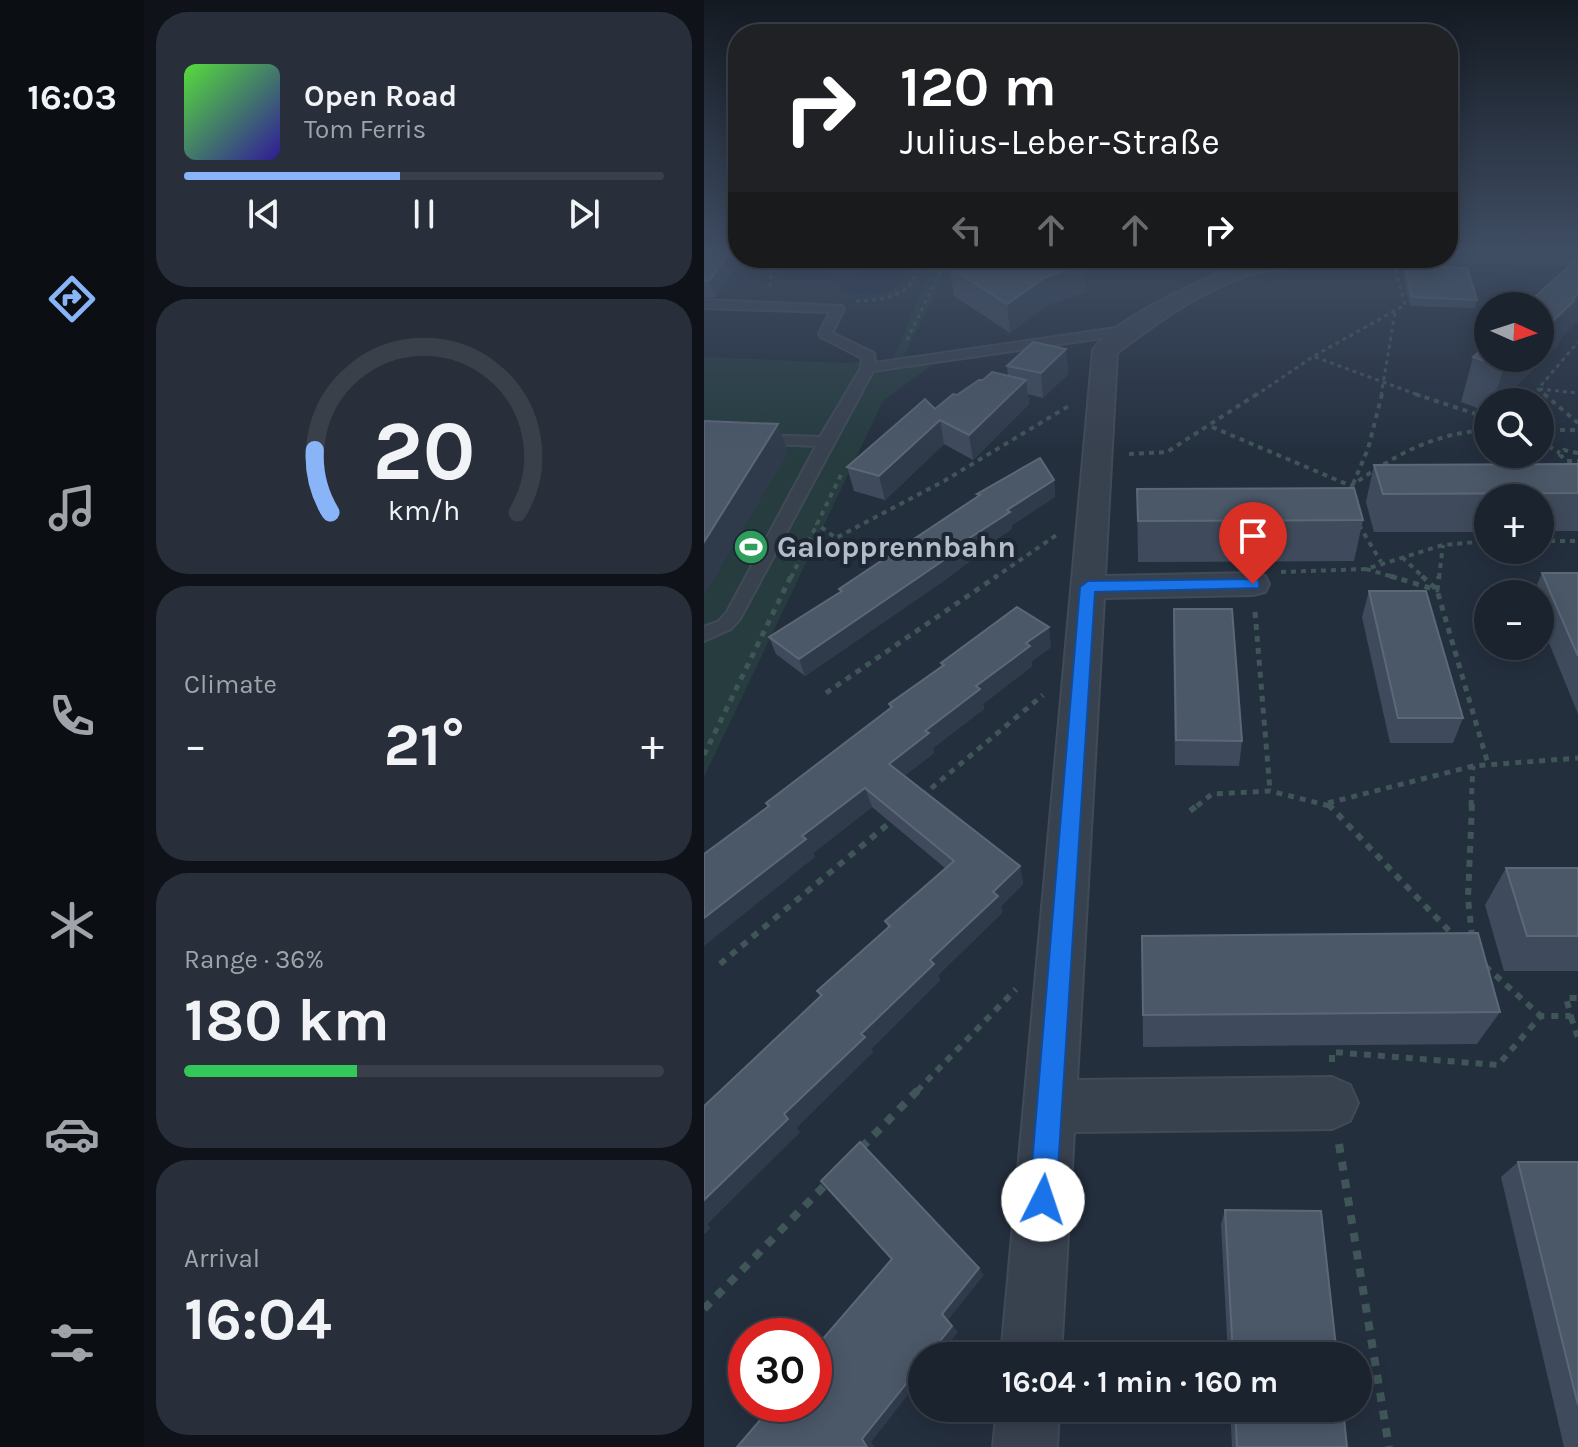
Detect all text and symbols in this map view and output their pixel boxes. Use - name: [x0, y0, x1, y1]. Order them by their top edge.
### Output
- text: 120 m: [900, 54, 1057, 119]
- icon: right: [768, 56, 872, 160]
- text: 16:03: [27, 76, 117, 118]
- text: Open Road: [304, 78, 457, 114]
- text: Tom Ferris: [304, 114, 426, 145]
- text: Julius-Leber-Straße: [900, 121, 1220, 163]
- icon: previous: [242, 192, 286, 236]
- icon: pause: [402, 192, 446, 236]
- icon: next: [562, 192, 606, 236]
- icon: left: [945, 208, 989, 252]
- icon: ahead: [1029, 208, 1073, 252]
- icon: ahead: [1113, 208, 1157, 252]
- icon: right: [1197, 208, 1241, 252]
- icon: directions: [44, 271, 100, 327]
- north arrow: [1474, 292, 1554, 372]
- map controls: [1474, 292, 1554, 660]
- button: search: [1474, 388, 1554, 468]
- text: 20: [373, 402, 475, 499]
- icon: music: [44, 480, 100, 536]
- button: +: [1474, 484, 1554, 564]
- text: km/h: [388, 494, 460, 527]
- pin: [1219, 502, 1287, 584]
- icon: arrive: [1231, 514, 1275, 558]
- sports icon: Galopprennbahn: [732, 528, 770, 566]
- place label: Galopprennbahn: [777, 529, 1016, 565]
- button: −: [1474, 580, 1554, 660]
- text: Climate: [184, 669, 277, 700]
- icon: phone: [44, 688, 100, 744]
- text: 21°: [384, 710, 465, 780]
- text: −: [184, 720, 207, 771]
- text: +: [641, 720, 664, 771]
- icon: climate: [44, 897, 100, 953]
- text: Range · 36%: [184, 944, 324, 975]
- text: 180 km: [184, 985, 390, 1055]
- icon: car: [44, 1106, 100, 1162]
- position arrow: [1001, 1158, 1085, 1242]
- text: Arrival: [184, 1243, 260, 1274]
- text: 16:04: [184, 1284, 332, 1354]
- icon: filters: [44, 1315, 100, 1371]
- speed limit sign: 30: [728, 1318, 832, 1422]
- text: 16:04 · 1 min · 160 m: [1002, 1364, 1278, 1400]

